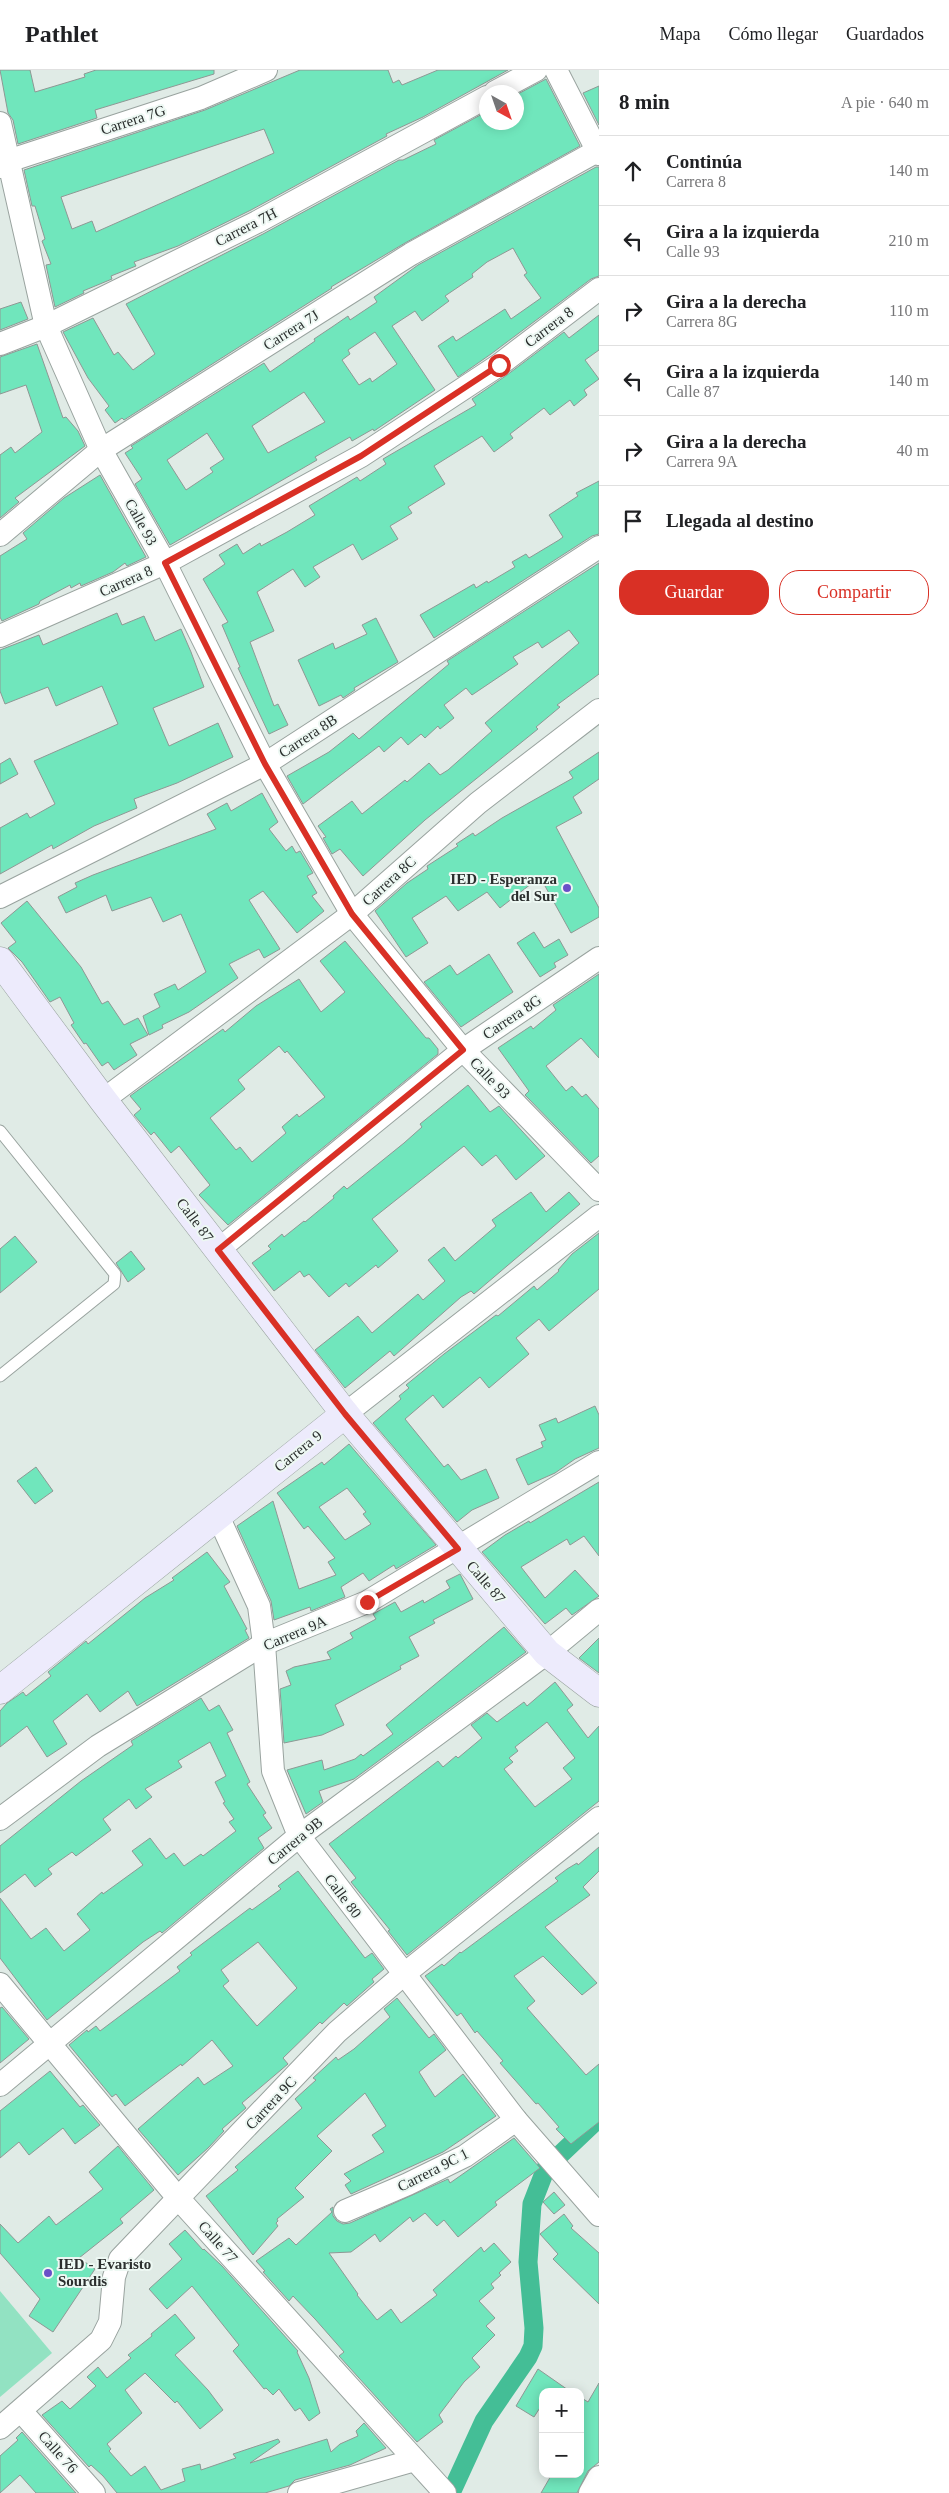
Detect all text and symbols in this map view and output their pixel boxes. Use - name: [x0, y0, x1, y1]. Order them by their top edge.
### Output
- text: Pathlet: [25, 21, 98, 47]
- text: Mapa: [660, 24, 701, 44]
- text: Cómo llegar: [729, 24, 818, 44]
- text: Guardados: [846, 24, 924, 44]
- north arrow: [479, 85, 524, 130]
- text: 8 min: [619, 90, 670, 114]
- text: A pie · 640 m: [841, 94, 929, 111]
- street label: Carrera 7G: [99, 102, 168, 138]
- text: Continúa: [666, 151, 742, 172]
- icon: ahead: [619, 157, 647, 185]
- text: 140 m: [889, 162, 929, 179]
- text: Carrera 8: [666, 173, 726, 190]
- street label: Carrera 7H: [212, 205, 280, 249]
- text: Gira a la izquierda: [666, 221, 820, 242]
- icon: left: [619, 227, 647, 255]
- text: 210 m: [889, 232, 929, 249]
- text: Calle 93: [666, 243, 720, 260]
- text: Gira a la derecha: [666, 291, 807, 312]
- icon: right: [619, 297, 647, 325]
- text: 110 m: [889, 302, 929, 319]
- street label: Carrera 8: [522, 304, 576, 350]
- street label: Carrera 7J: [260, 307, 322, 353]
- text: Carrera 8G: [666, 313, 738, 330]
- route start: [488, 354, 511, 377]
- text: Gira a la izquierda: [666, 361, 820, 382]
- icon: left: [619, 367, 647, 395]
- text: 140 m: [889, 372, 929, 389]
- text: Calle 87: [666, 383, 720, 400]
- text: Gira a la derecha: [666, 431, 807, 452]
- icon: right: [619, 437, 647, 465]
- text: 40 m: [897, 442, 929, 459]
- text: Carrera 9A: [666, 453, 738, 470]
- street label: Calle 93: [122, 496, 160, 548]
- icon: arrive: [619, 507, 647, 535]
- text: Llegada al destino: [666, 510, 814, 531]
- street label: Carrera 8: [97, 562, 155, 600]
- button: Guardar: [619, 570, 769, 615]
- button: Compartir: [779, 570, 929, 615]
- street label: Carrera 8B: [276, 711, 340, 761]
- street label: Carrera 8C: [359, 853, 419, 909]
- place label: IED - Esperanza del Sur: [450, 871, 557, 904]
- marker: IED - Esperanza del Sur: [561, 882, 573, 894]
- street label: Carrera 8G: [480, 992, 544, 1042]
- street label: Calle 93: [467, 1054, 513, 1102]
- street label: Calle 87: [173, 1195, 217, 1245]
- street label: Carrera 9: [271, 1427, 325, 1475]
- street label: Calle 87: [463, 1558, 509, 1607]
- route end: [356, 1591, 379, 1614]
- street label: Carrera 9A: [261, 1612, 329, 1653]
- street label: Carrera 9B: [264, 1814, 326, 1868]
- street label: Calle 80: [321, 1871, 365, 1921]
- street label: Carrera 9C: [243, 2073, 299, 2133]
- street label: Carrera 9C 1: [395, 2145, 471, 2195]
- street label: Calle 77: [195, 2218, 241, 2266]
- place label: IED - Evaristo Sourdis: [58, 2256, 151, 2289]
- marker: IED - Evaristo Sourdis: [42, 2267, 54, 2279]
- map controls: [539, 2388, 584, 2478]
- button: +: [539, 2388, 584, 2433]
- street label: Calle 76: [35, 2428, 81, 2476]
- button: −: [539, 2433, 584, 2478]

